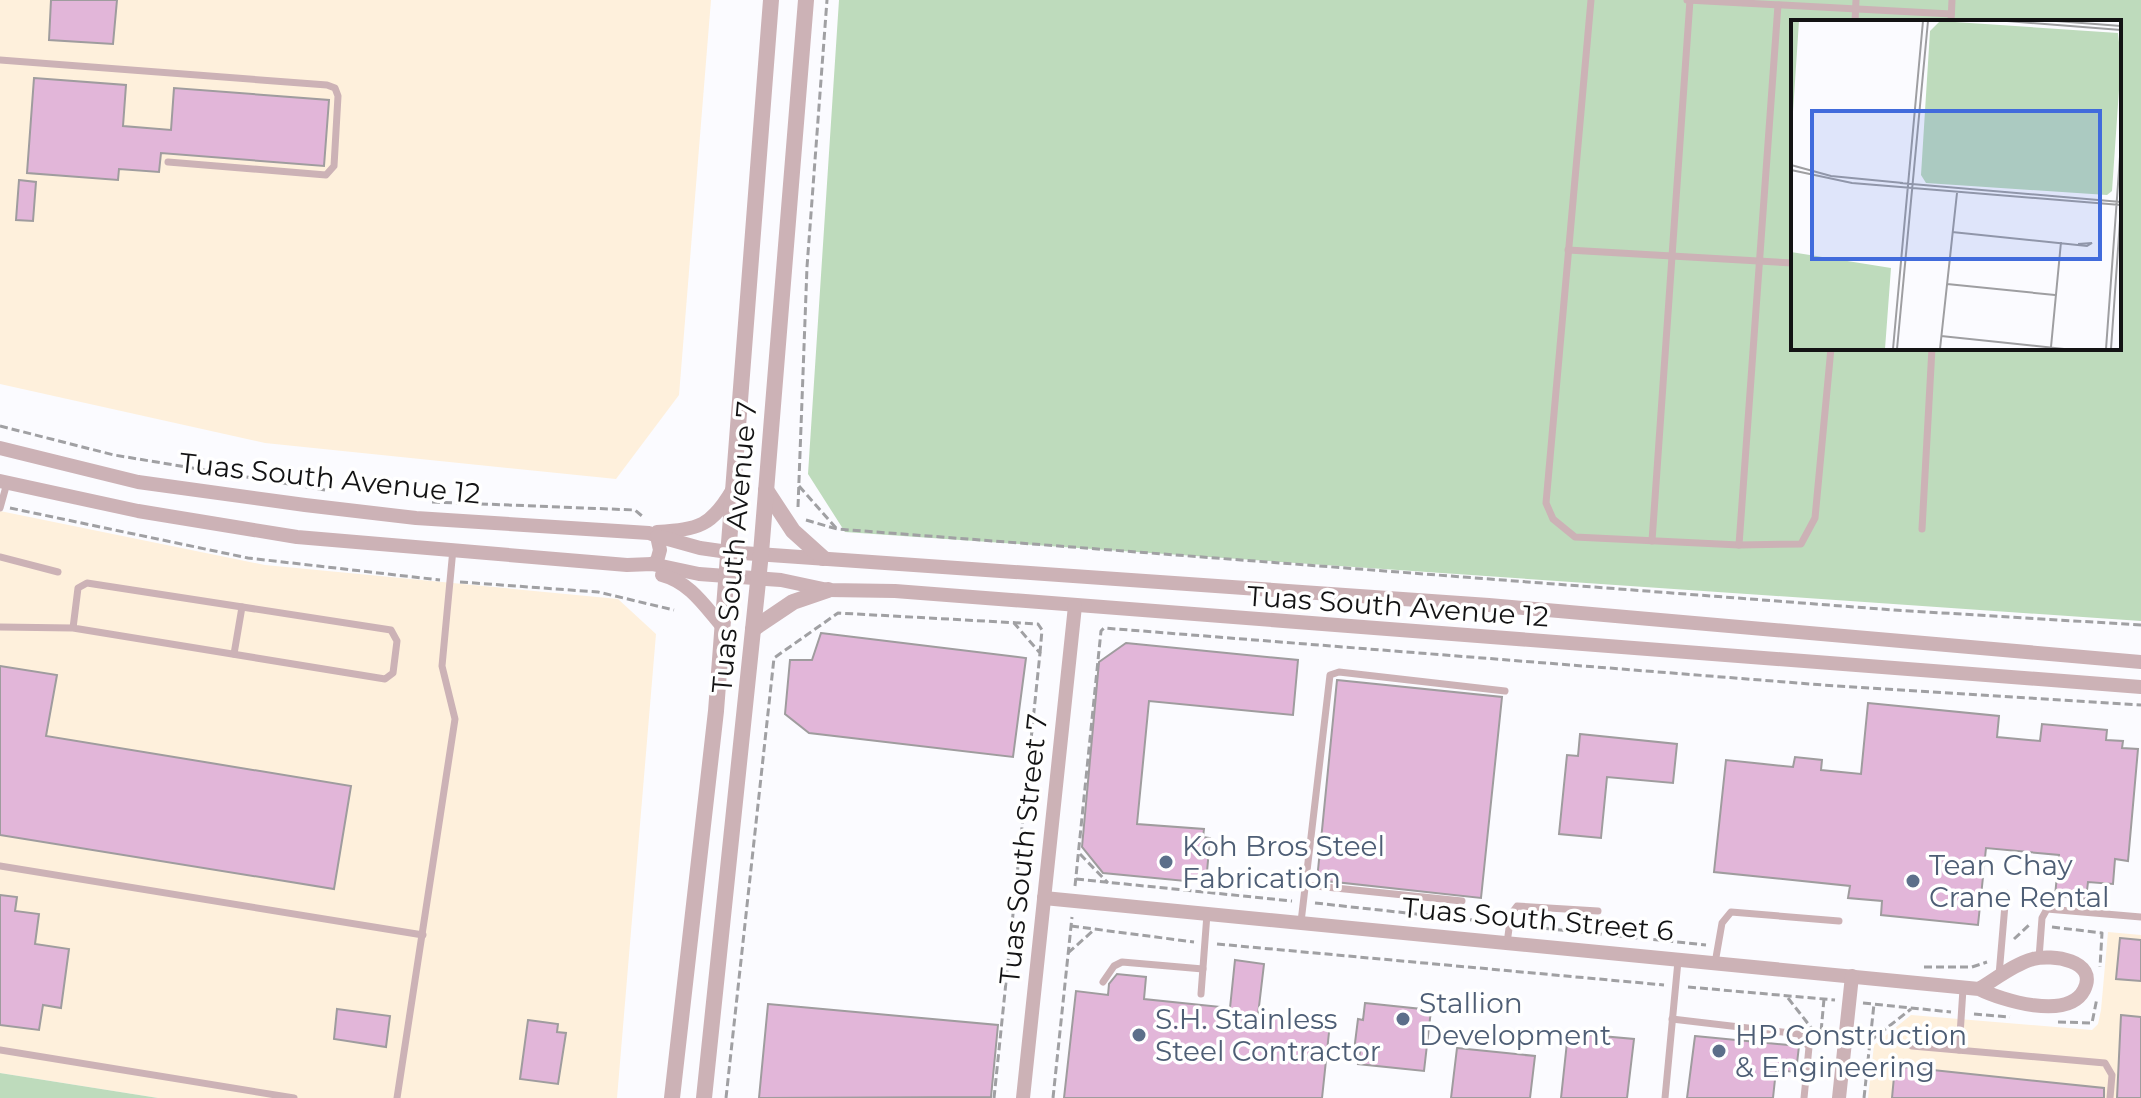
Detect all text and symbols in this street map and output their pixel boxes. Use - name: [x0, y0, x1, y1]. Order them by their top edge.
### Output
- inset map: [1791, 20, 2121, 350]
- street label: Tuas South Avenue 7: [704, 400, 764, 694]
- street label: Tuas South Avenue 12: [178, 445, 482, 511]
- street label: Tuas South Avenue 12: [1246, 578, 1550, 634]
- street label: Tuas South Street 7: [992, 712, 1054, 986]
- place label: Koh Bros Steel Fabrication: [1182, 829, 1385, 895]
- place label: Tean Chay Crane Rental: [1929, 848, 2110, 914]
- marker: Koh Bros Steel Fabrication: [1157, 853, 1175, 871]
- marker: Tean Chay Crane Rental: [1904, 872, 1922, 890]
- street label: Tuas South Street 6: [1401, 890, 1675, 948]
- place label: Stallion Development: [1419, 986, 1611, 1052]
- place label: S.H. Stainless Steel Contractor: [1155, 1002, 1381, 1068]
- marker: Stallion Development: [1394, 1010, 1412, 1028]
- place label: HP Construction & Engineering: [1735, 1018, 1967, 1084]
- marker: S.H. Stainless Steel Contractor: [1130, 1026, 1148, 1044]
- marker: HP Construction & Engineering: [1710, 1042, 1728, 1060]

